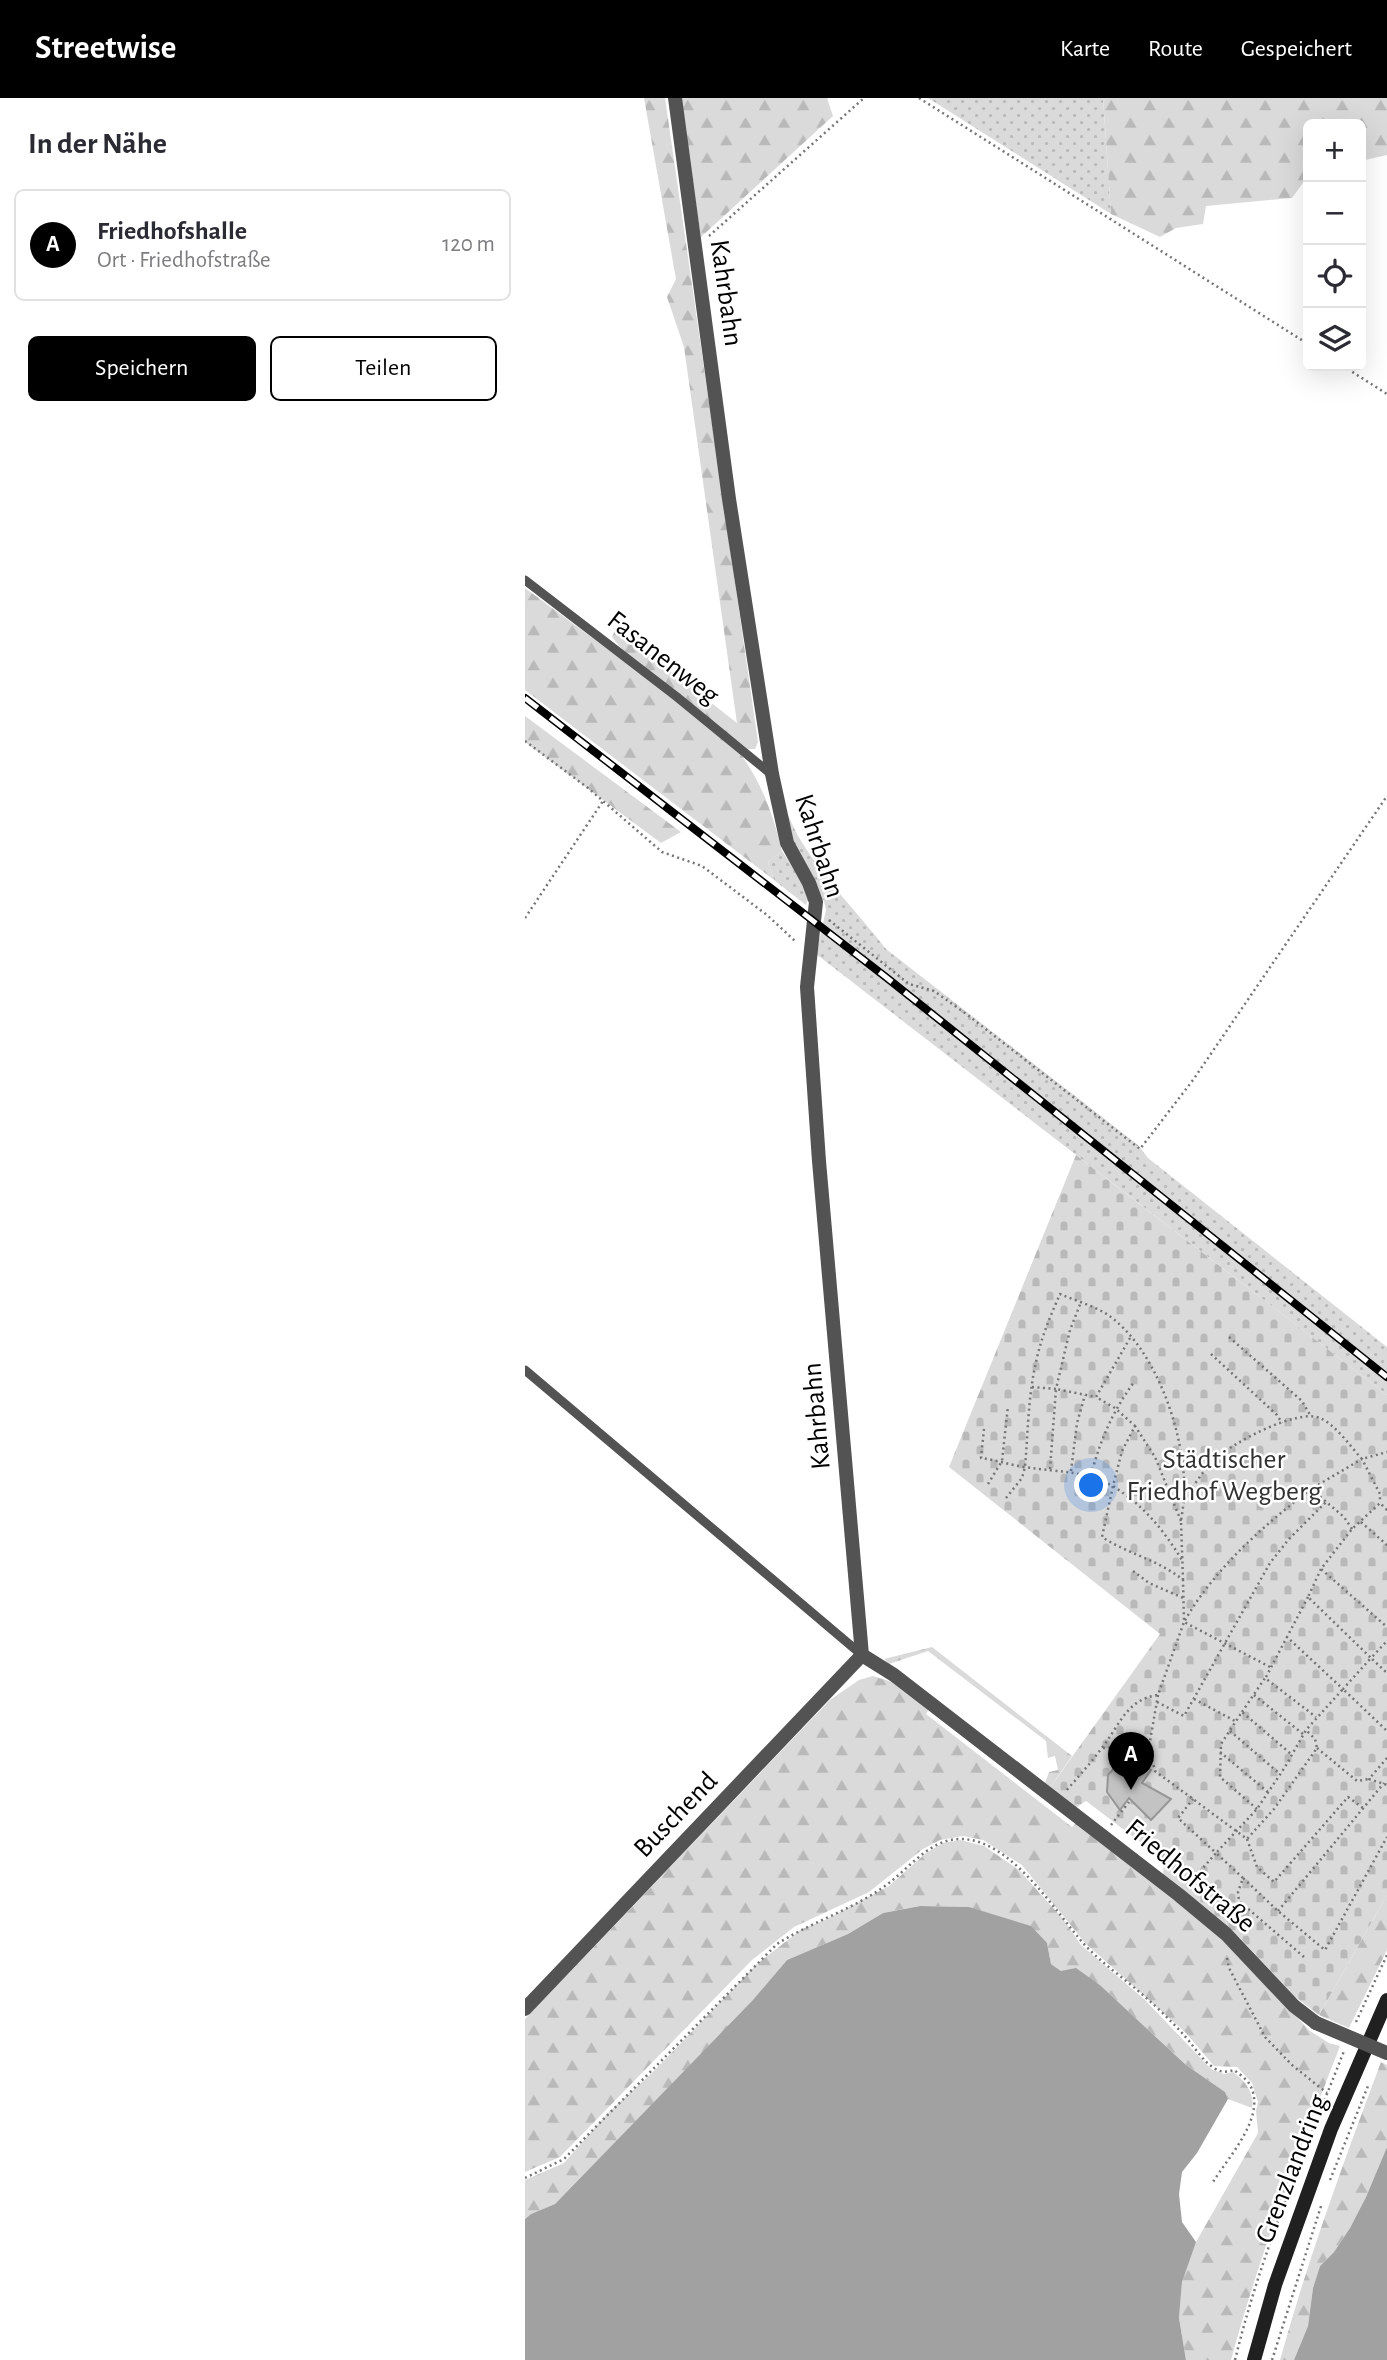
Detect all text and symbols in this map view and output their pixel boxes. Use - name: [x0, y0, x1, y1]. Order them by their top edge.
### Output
- text: Streetwise: [35, 32, 176, 65]
- text: Karte: [1060, 37, 1110, 61]
- text: Route: [1148, 37, 1203, 61]
- text: Gespeichert: [1241, 37, 1352, 61]
- map controls: [1303, 119, 1366, 371]
- button: +: [1303, 119, 1366, 182]
- text: In der Nähe: [28, 129, 167, 159]
- button: −: [1303, 182, 1366, 245]
- text: Friedhofshalle: [97, 218, 247, 244]
- text: A: [46, 233, 60, 256]
- text: 120 m: [442, 233, 495, 256]
- street label: Kahrbahn: [705, 238, 747, 348]
- button: locate: [1303, 245, 1366, 308]
- text: Ort · Friedhofstraße: [97, 249, 271, 272]
- button: layers: [1303, 308, 1366, 371]
- button: Speichern: [28, 336, 256, 401]
- button: Teilen: [270, 336, 497, 401]
- street label: Fasanenweg: [602, 606, 724, 710]
- street label: Kahrbahn: [789, 791, 849, 901]
- street label: Kahrbahn: [798, 1361, 836, 1471]
- park label: Städtischer Friedhof Wegberg: [1126, 1446, 1322, 1506]
- your location: [1074, 1468, 1108, 1502]
- pin: A: [1108, 1732, 1154, 1790]
- street label: Buschend: [629, 1767, 723, 1863]
- street label: Friedhofstraße: [1120, 1814, 1260, 1938]
- street label: Grenzlandring: [1251, 2091, 1333, 2247]

